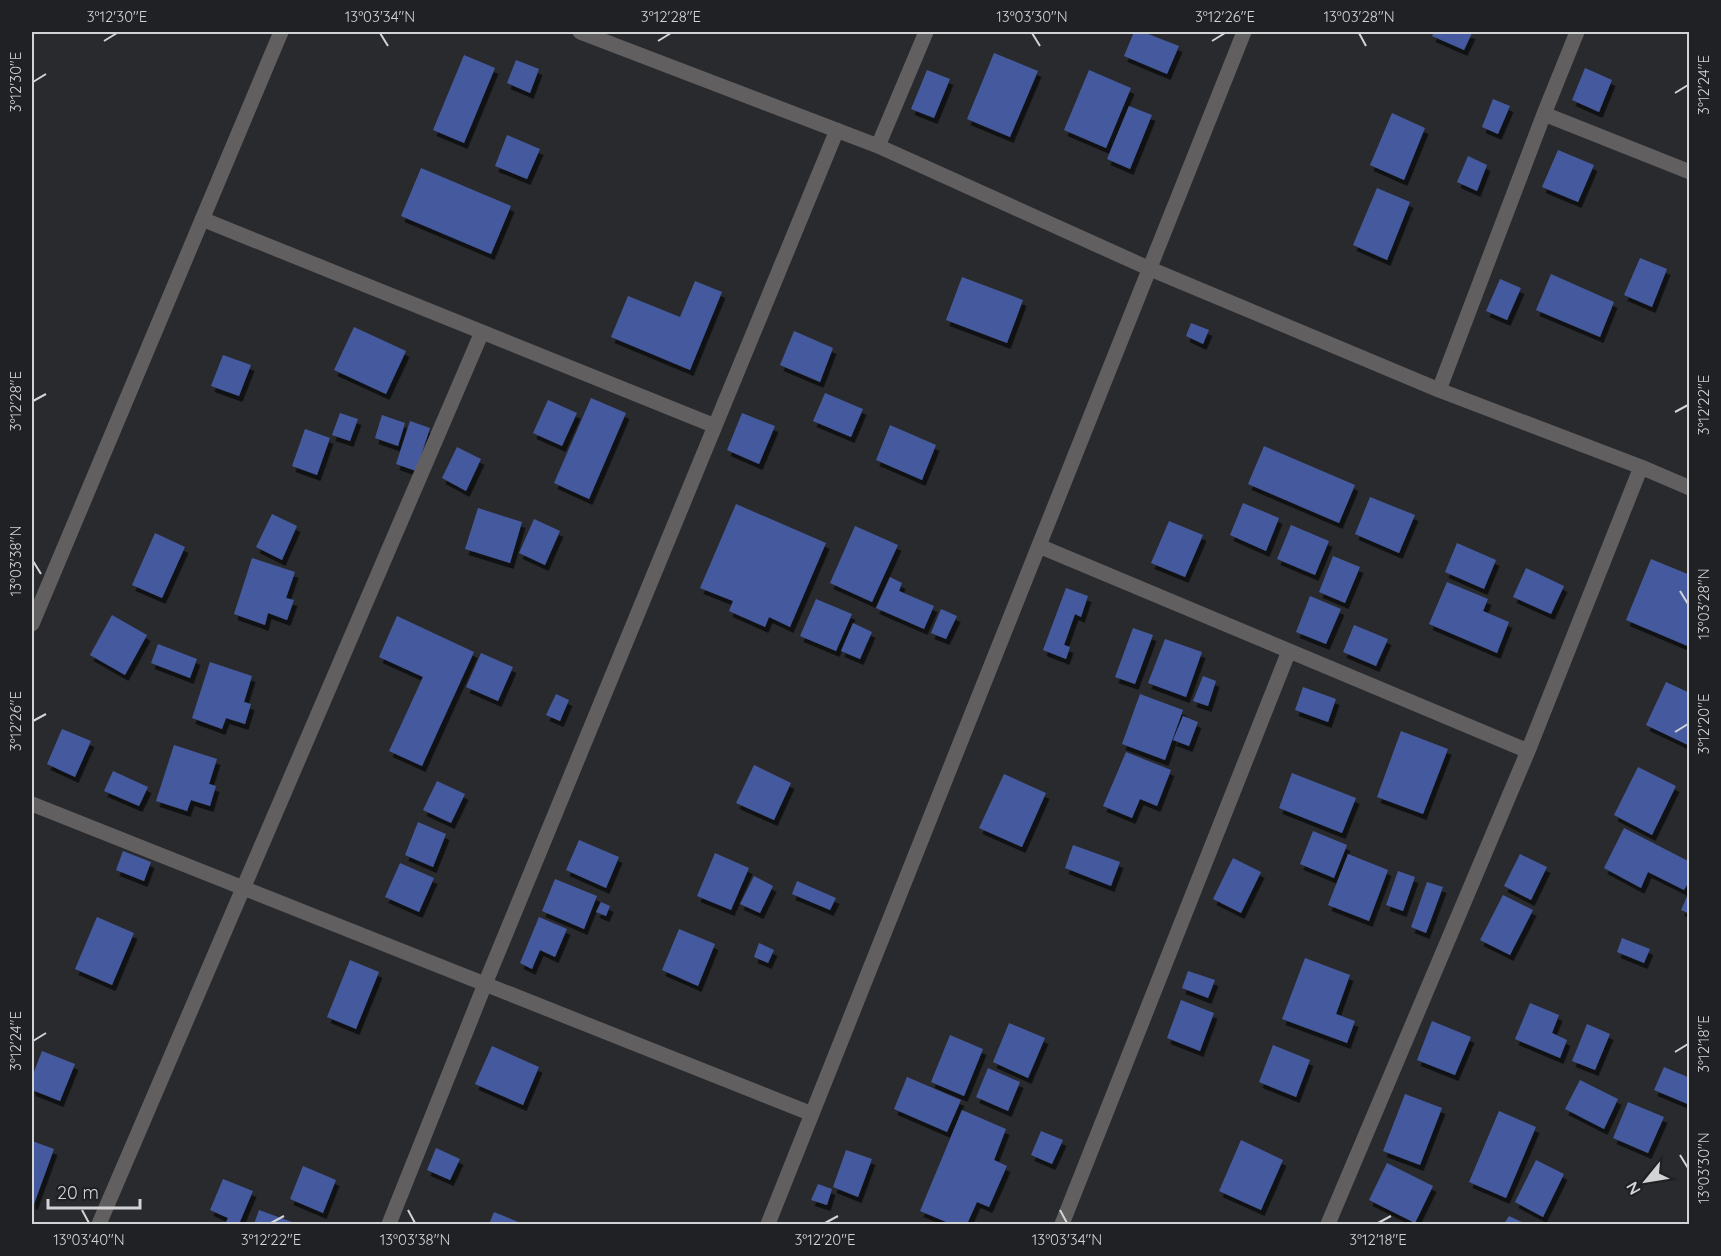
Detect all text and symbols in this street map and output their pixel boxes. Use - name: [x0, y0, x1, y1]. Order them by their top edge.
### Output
- text: 3°12'30"E: [87, 7, 147, 26]
- text: 13°03'34"N: [345, 7, 415, 26]
- text: 3°12'28"E: [641, 7, 701, 26]
- text: 13°03'30"N: [996, 7, 1068, 26]
- text: 3°12'26"E: [1195, 7, 1255, 26]
- text: 13°03'28"N: [1323, 7, 1395, 26]
- text: 3°12'30"E: [6, 52, 25, 112]
- text: 3°12'24"E: [1694, 55, 1713, 115]
- text: 3°12'28"E: [6, 371, 25, 431]
- text: 3°12'22"E: [1694, 375, 1713, 435]
- text: 13°03'38"N: [6, 526, 25, 596]
- text: 13°03'28"N: [1694, 568, 1713, 640]
- text: 3°12'26"E: [6, 691, 25, 751]
- text: 3°12'20"E: [1694, 693, 1713, 755]
- text: 3°12'24"E: [6, 1011, 25, 1071]
- text: 3°12'18"E: [1694, 1015, 1713, 1073]
- text: 13°03'30"N: [1694, 1132, 1713, 1204]
- north arrow: [1616, 1151, 1676, 1211]
- scale bar: [48, 1172, 140, 1210]
- text: N: [1621, 1178, 1645, 1199]
- text: 20 m: [57, 1181, 99, 1204]
- text: 13°03'40"N: [53, 1230, 125, 1249]
- text: 3°12'22"E: [241, 1230, 301, 1249]
- text: 13°03'38"N: [380, 1230, 450, 1249]
- text: 3°12'20"E: [794, 1230, 856, 1249]
- text: 13°03'34"N: [1032, 1230, 1102, 1249]
- text: 3°12'18"E: [1349, 1230, 1407, 1249]

